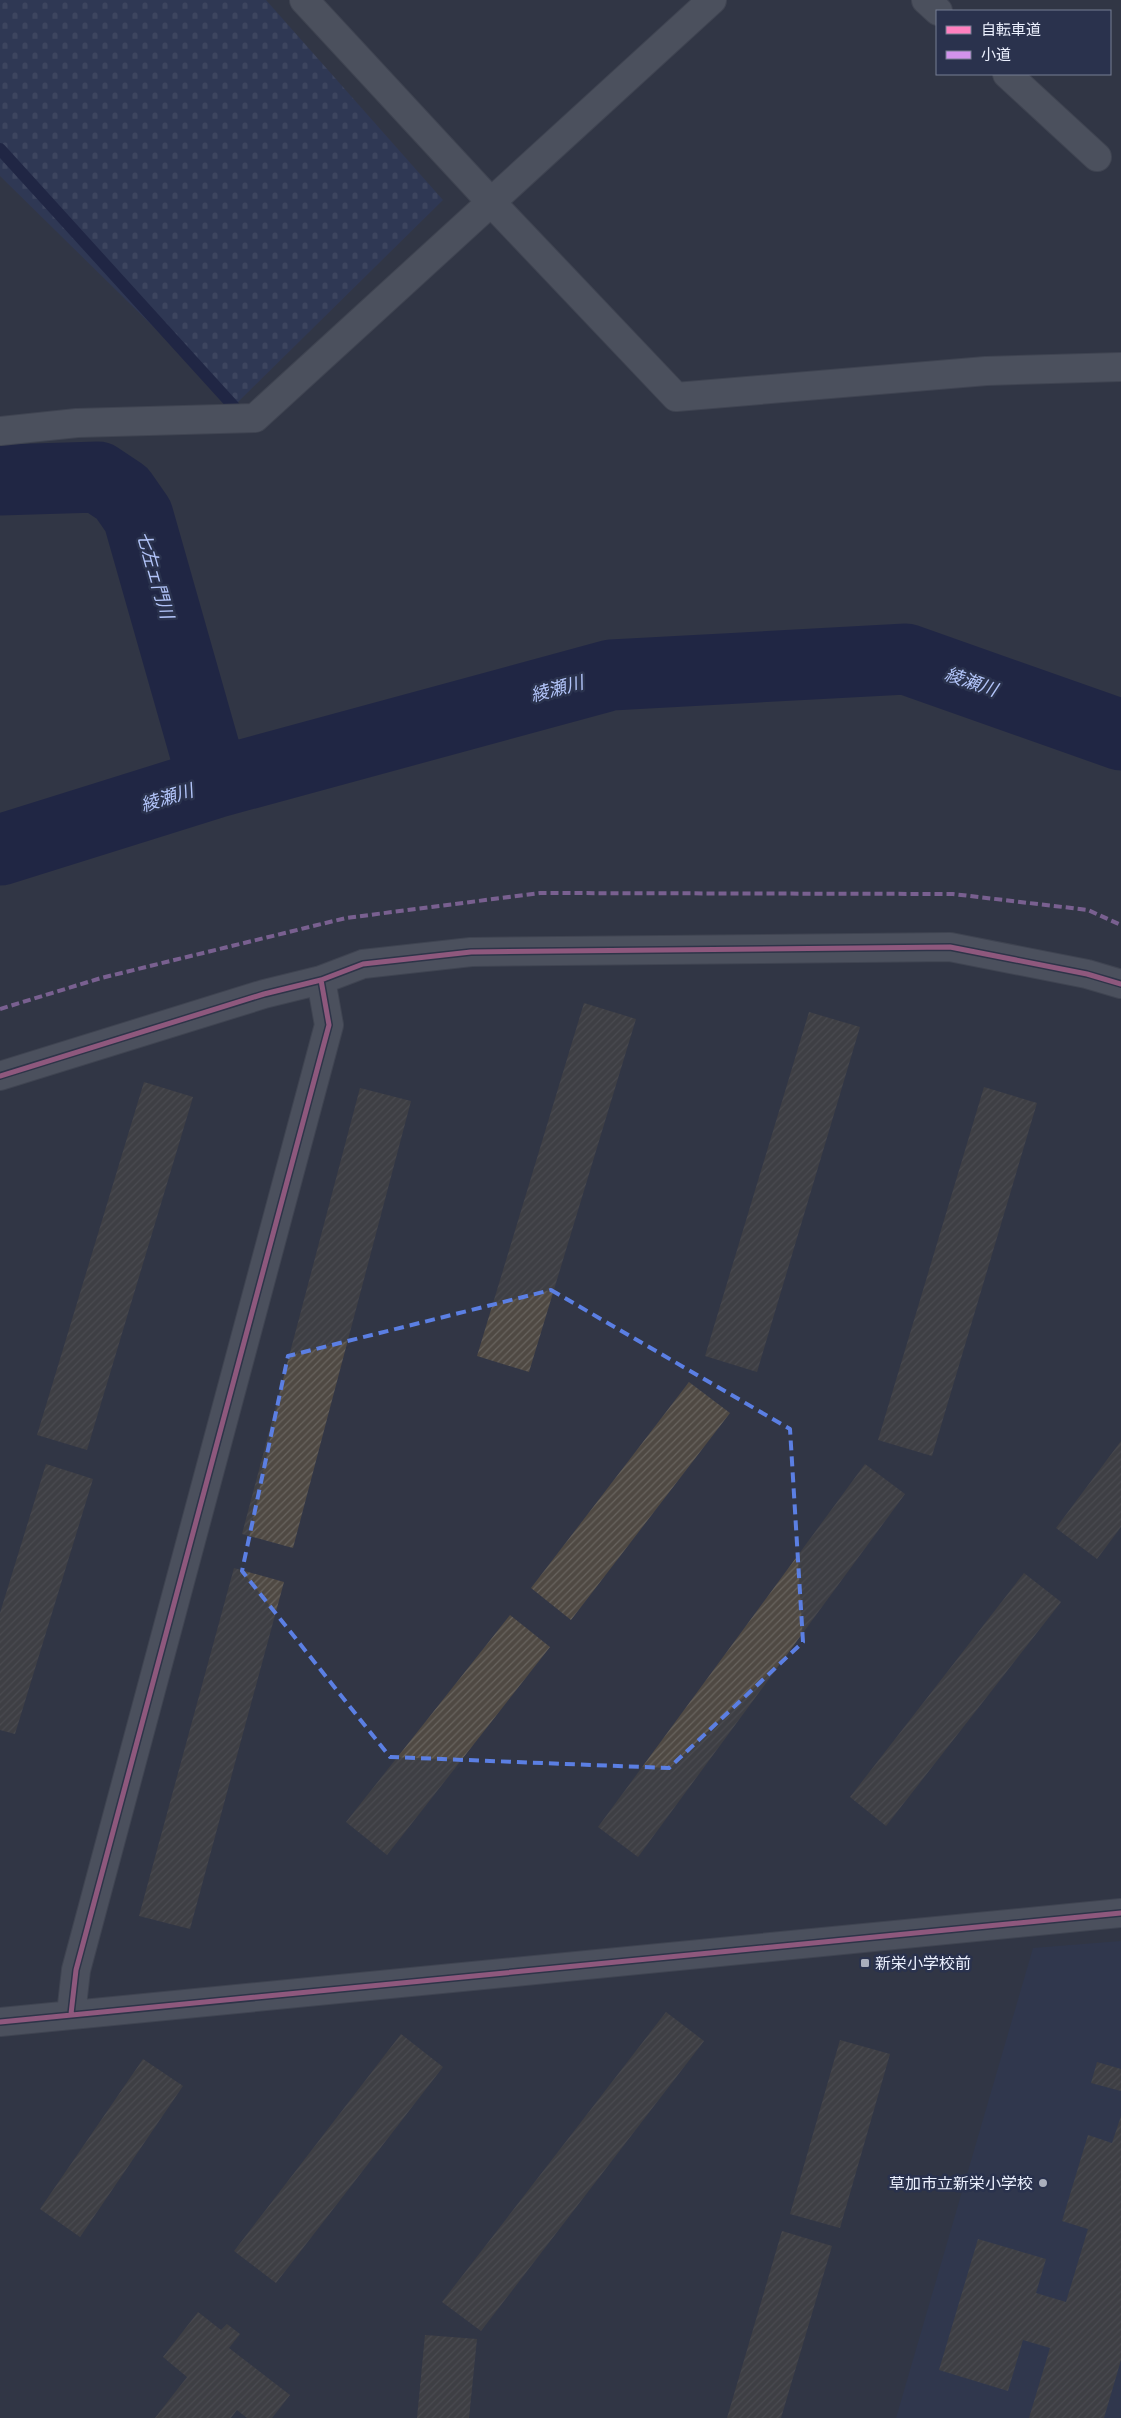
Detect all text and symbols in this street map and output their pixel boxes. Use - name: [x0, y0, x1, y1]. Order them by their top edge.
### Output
- legend: [936, 10, 1111, 75]
- text: 自転車道: [981, 21, 1041, 38]
- text: 小道: [981, 46, 1011, 63]
- water label: 七左ェ門川: [133, 529, 178, 623]
- water label: 綾瀬川: [942, 664, 1002, 701]
- water label: 綾瀬川: [528, 672, 588, 706]
- water label: 綾瀬川: [138, 780, 198, 815]
- place label: 新栄小学校前: [875, 1955, 971, 1972]
- marker: 新栄小学校前: [859, 1957, 871, 1969]
- place label: 草加市立新栄小学校: [889, 2175, 1033, 2192]
- marker: 草加市立新栄小学校: [1037, 2177, 1049, 2189]

